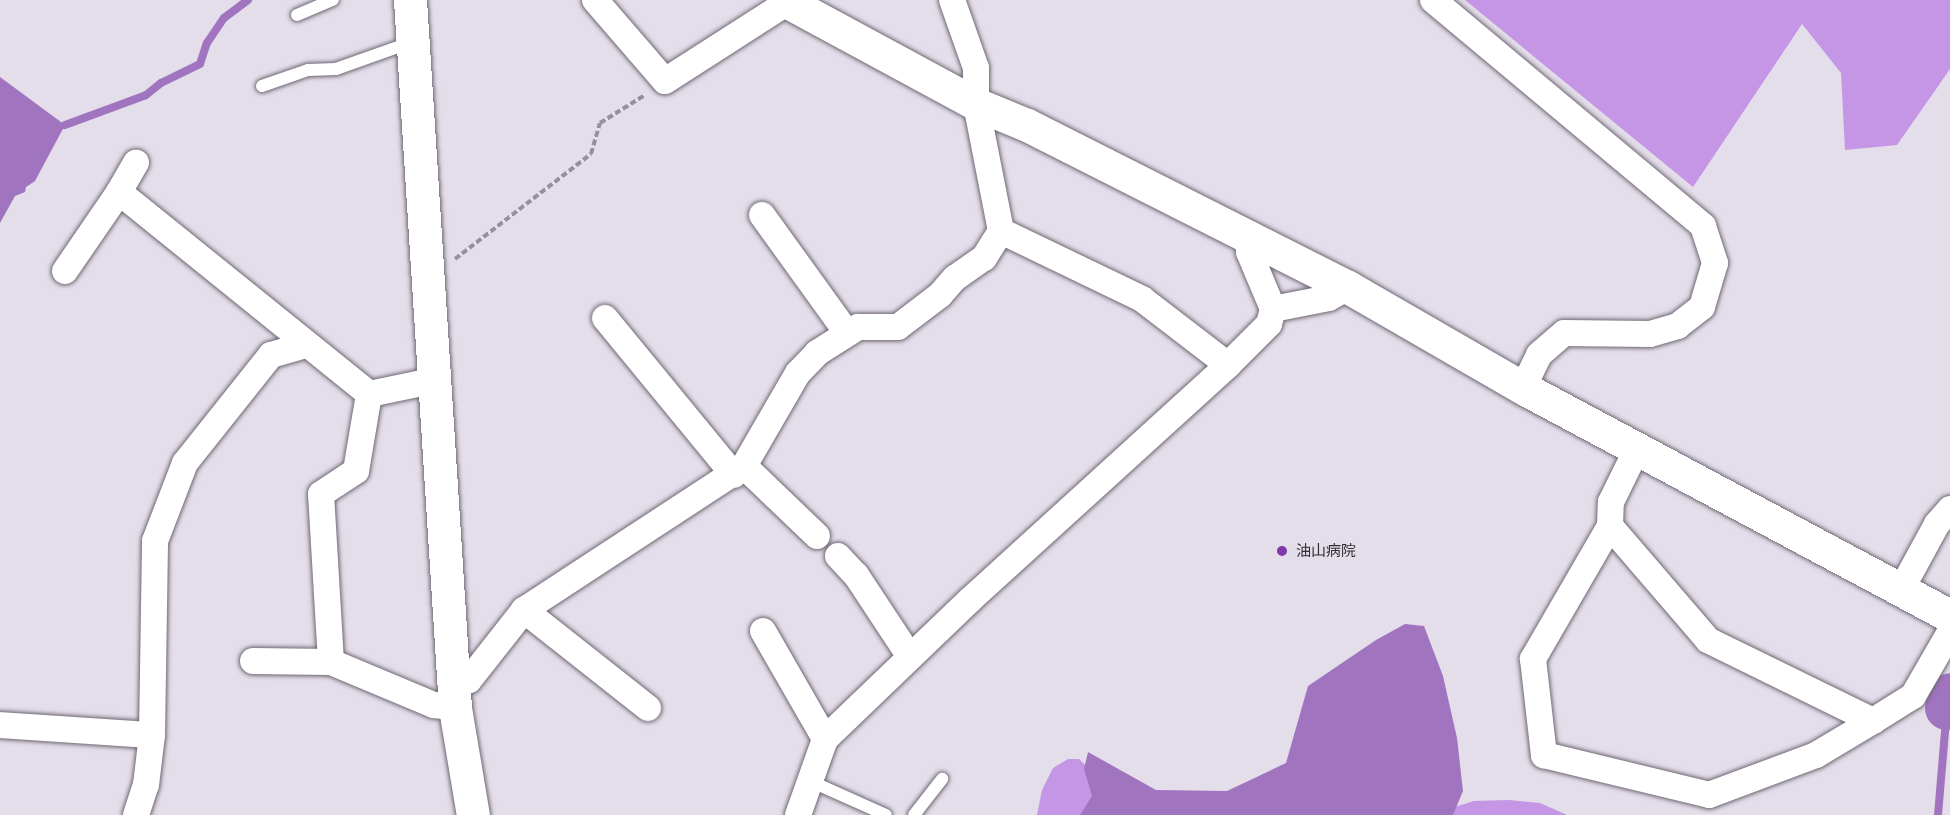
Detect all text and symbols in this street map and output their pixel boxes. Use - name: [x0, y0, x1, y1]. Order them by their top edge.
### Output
- marker: 油山病院: [1273, 542, 1291, 560]
- place label: 油山病院: [1296, 542, 1356, 560]

